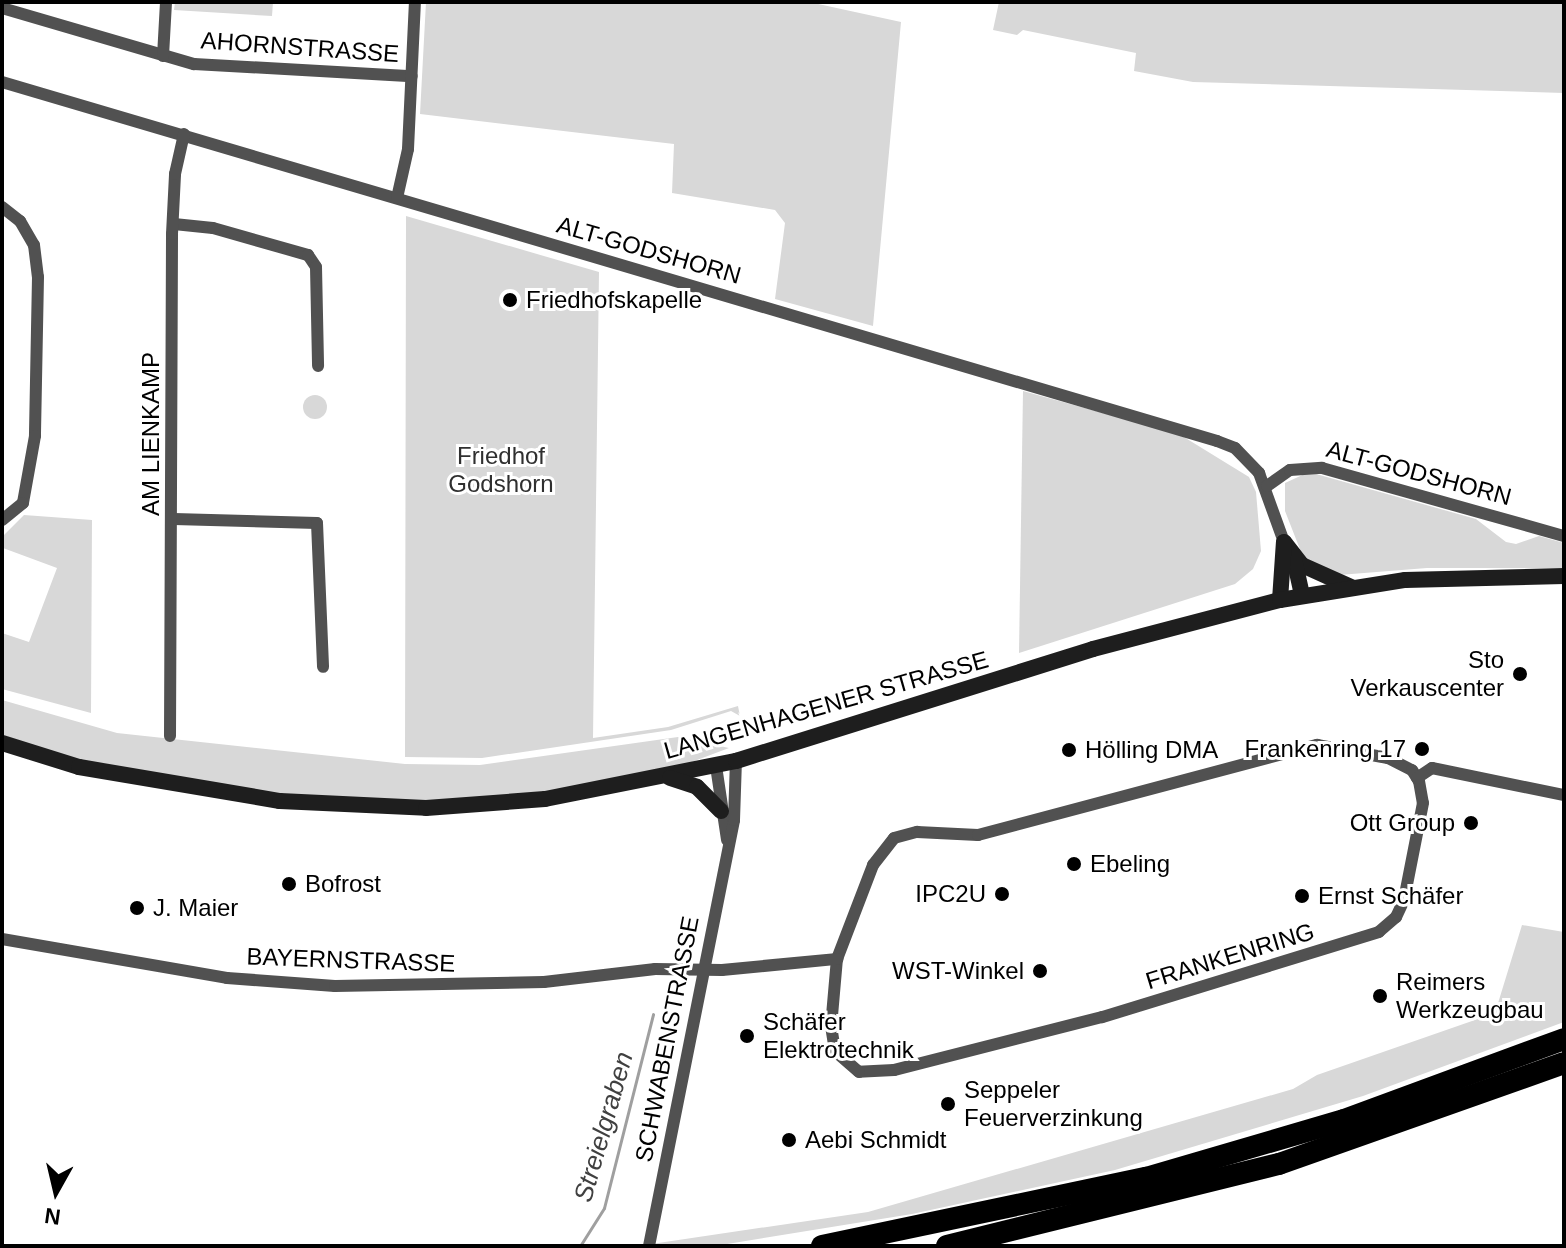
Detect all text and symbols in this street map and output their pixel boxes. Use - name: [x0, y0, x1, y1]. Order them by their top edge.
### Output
- street label: AHORNSTRASSE: [200, 26, 400, 68]
- street label: ALT-GODSHORN: [554, 210, 744, 290]
- place label: Friedhofskapelle: [526, 286, 702, 314]
- marker: Friedhofskapelle: [501, 291, 519, 309]
- street label: AM LIENKAMP: [137, 352, 165, 516]
- street label: ALT-GODSHORN: [1323, 434, 1515, 512]
- park label: Friedhof Godshorn: [448, 442, 554, 498]
- street label: LANGENHAGENER STRASSE: [660, 645, 992, 765]
- place label: Sto Verkauscenter: [1351, 646, 1504, 702]
- marker: Sto Verkauscenter: [1511, 665, 1529, 683]
- place label: Frankenring 17: [1245, 735, 1406, 763]
- place label: Hölling DMA: [1085, 736, 1218, 764]
- marker: Frankenring 17: [1413, 740, 1431, 758]
- marker: Hölling DMA: [1060, 741, 1078, 759]
- place label: Ott Group: [1350, 809, 1455, 837]
- marker: Ott Group: [1462, 814, 1480, 832]
- place label: Ebeling: [1090, 850, 1170, 878]
- marker: Ebeling: [1065, 855, 1083, 873]
- place label: Bofrost: [305, 870, 381, 898]
- marker: Bofrost: [280, 875, 298, 893]
- place label: IPC2U: [915, 880, 986, 908]
- place label: Ernst Schäfer: [1318, 882, 1463, 910]
- marker: IPC2U: [993, 885, 1011, 903]
- marker: Ernst Schäfer: [1293, 887, 1311, 905]
- place label: J. Maier: [153, 894, 238, 922]
- marker: J. Maier: [128, 899, 146, 917]
- street label: SCHWABENSTRASSE: [629, 914, 705, 1164]
- street label: FRANKENRING: [1142, 917, 1318, 995]
- street label: BAYERNSTRASSE: [246, 942, 456, 978]
- place label: WST-Winkel: [892, 957, 1024, 985]
- marker: WST-Winkel: [1031, 962, 1049, 980]
- place label: Reimers Werkzeugbau: [1396, 968, 1544, 1024]
- marker: Reimers Werkzeugbau: [1371, 987, 1389, 1005]
- place label: Schäfer Elektrotechnik: [763, 1008, 914, 1064]
- marker: Schäfer Elektrotechnik: [738, 1027, 756, 1045]
- water label: Streielgraben: [568, 1048, 640, 1206]
- place label: Seppeler Feuerverzinkung: [964, 1076, 1143, 1132]
- marker: Seppeler Feuerverzinkung: [939, 1095, 957, 1113]
- place label: Aebi Schmidt: [805, 1126, 946, 1154]
- marker: Aebi Schmidt: [780, 1131, 798, 1149]
- north arrow: [16, 1152, 96, 1232]
- text: N: [43, 1203, 62, 1230]

